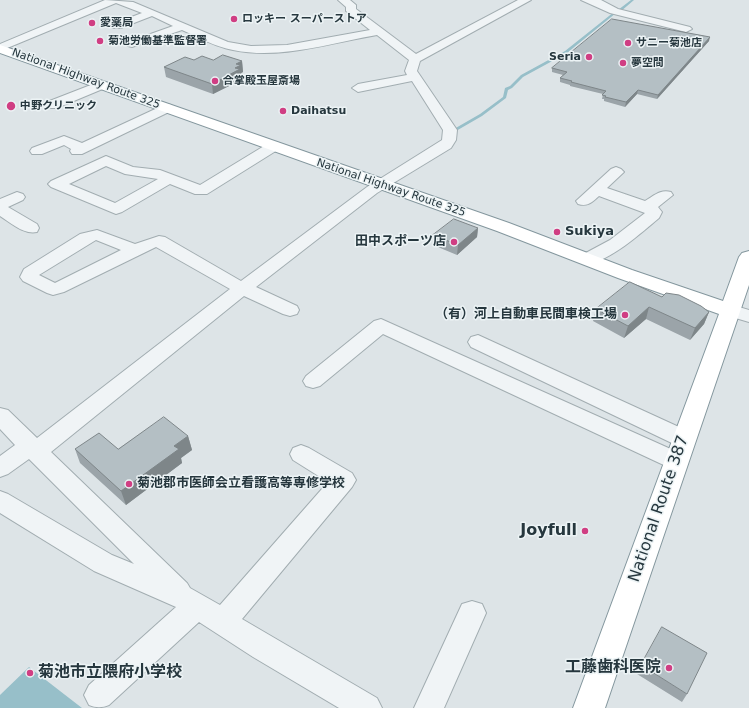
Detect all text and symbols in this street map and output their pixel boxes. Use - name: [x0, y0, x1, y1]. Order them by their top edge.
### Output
- place label: ロッキー スーパーストア: [242, 12, 367, 26]
- marker: ロッキー スーパーストア: [229, 14, 239, 24]
- place label: 愛薬局: [100, 16, 133, 30]
- marker: 愛薬局: [87, 18, 97, 28]
- place label: 菊池労働基準監督署: [108, 34, 207, 48]
- marker: 菊池労働基準監督署: [95, 36, 105, 46]
- place label: サニー菊池店: [636, 36, 702, 50]
- marker: サニー菊池店: [623, 38, 633, 48]
- street label: National Highway Route 325: [10, 46, 162, 112]
- place label: Seria: [549, 50, 581, 64]
- marker: Seria: [584, 52, 594, 62]
- place label: 夢空間: [631, 56, 664, 70]
- marker: 夢空間: [618, 58, 628, 68]
- place label: 合掌殿玉屋斎場: [223, 74, 300, 88]
- marker: 合掌殿玉屋斎場: [210, 76, 220, 86]
- place label: 中野クリニック: [20, 99, 97, 113]
- marker: 中野クリニック: [5, 100, 17, 112]
- place label: Daihatsu: [291, 104, 346, 118]
- marker: Daihatsu: [278, 106, 288, 116]
- street label: National Highway Route 325: [315, 156, 467, 220]
- place label: Sukiya: [565, 224, 614, 240]
- marker: Sukiya: [552, 227, 562, 237]
- place label: 田中スポーツ店: [355, 234, 446, 250]
- marker: 田中スポーツ店: [449, 237, 459, 247]
- place label: （有）河上自動車民間車検工場: [435, 307, 617, 323]
- marker: （有）河上自動車民間車検工場: [620, 310, 630, 320]
- street label: National Route 387: [625, 433, 693, 585]
- place label: 菊池郡市医師会立看護高等専修学校: [137, 476, 345, 492]
- marker: 菊池郡市医師会立看護高等専修学校: [124, 479, 134, 489]
- place label: Joyfull: [520, 521, 577, 541]
- marker: Joyfull: [580, 526, 590, 536]
- place label: 工藤歯科医院: [565, 658, 661, 678]
- place label: 菊池市立隈府小学校: [38, 663, 182, 683]
- marker: 工藤歯科医院: [664, 663, 674, 673]
- marker: 菊池市立隈府小学校: [25, 668, 35, 678]

